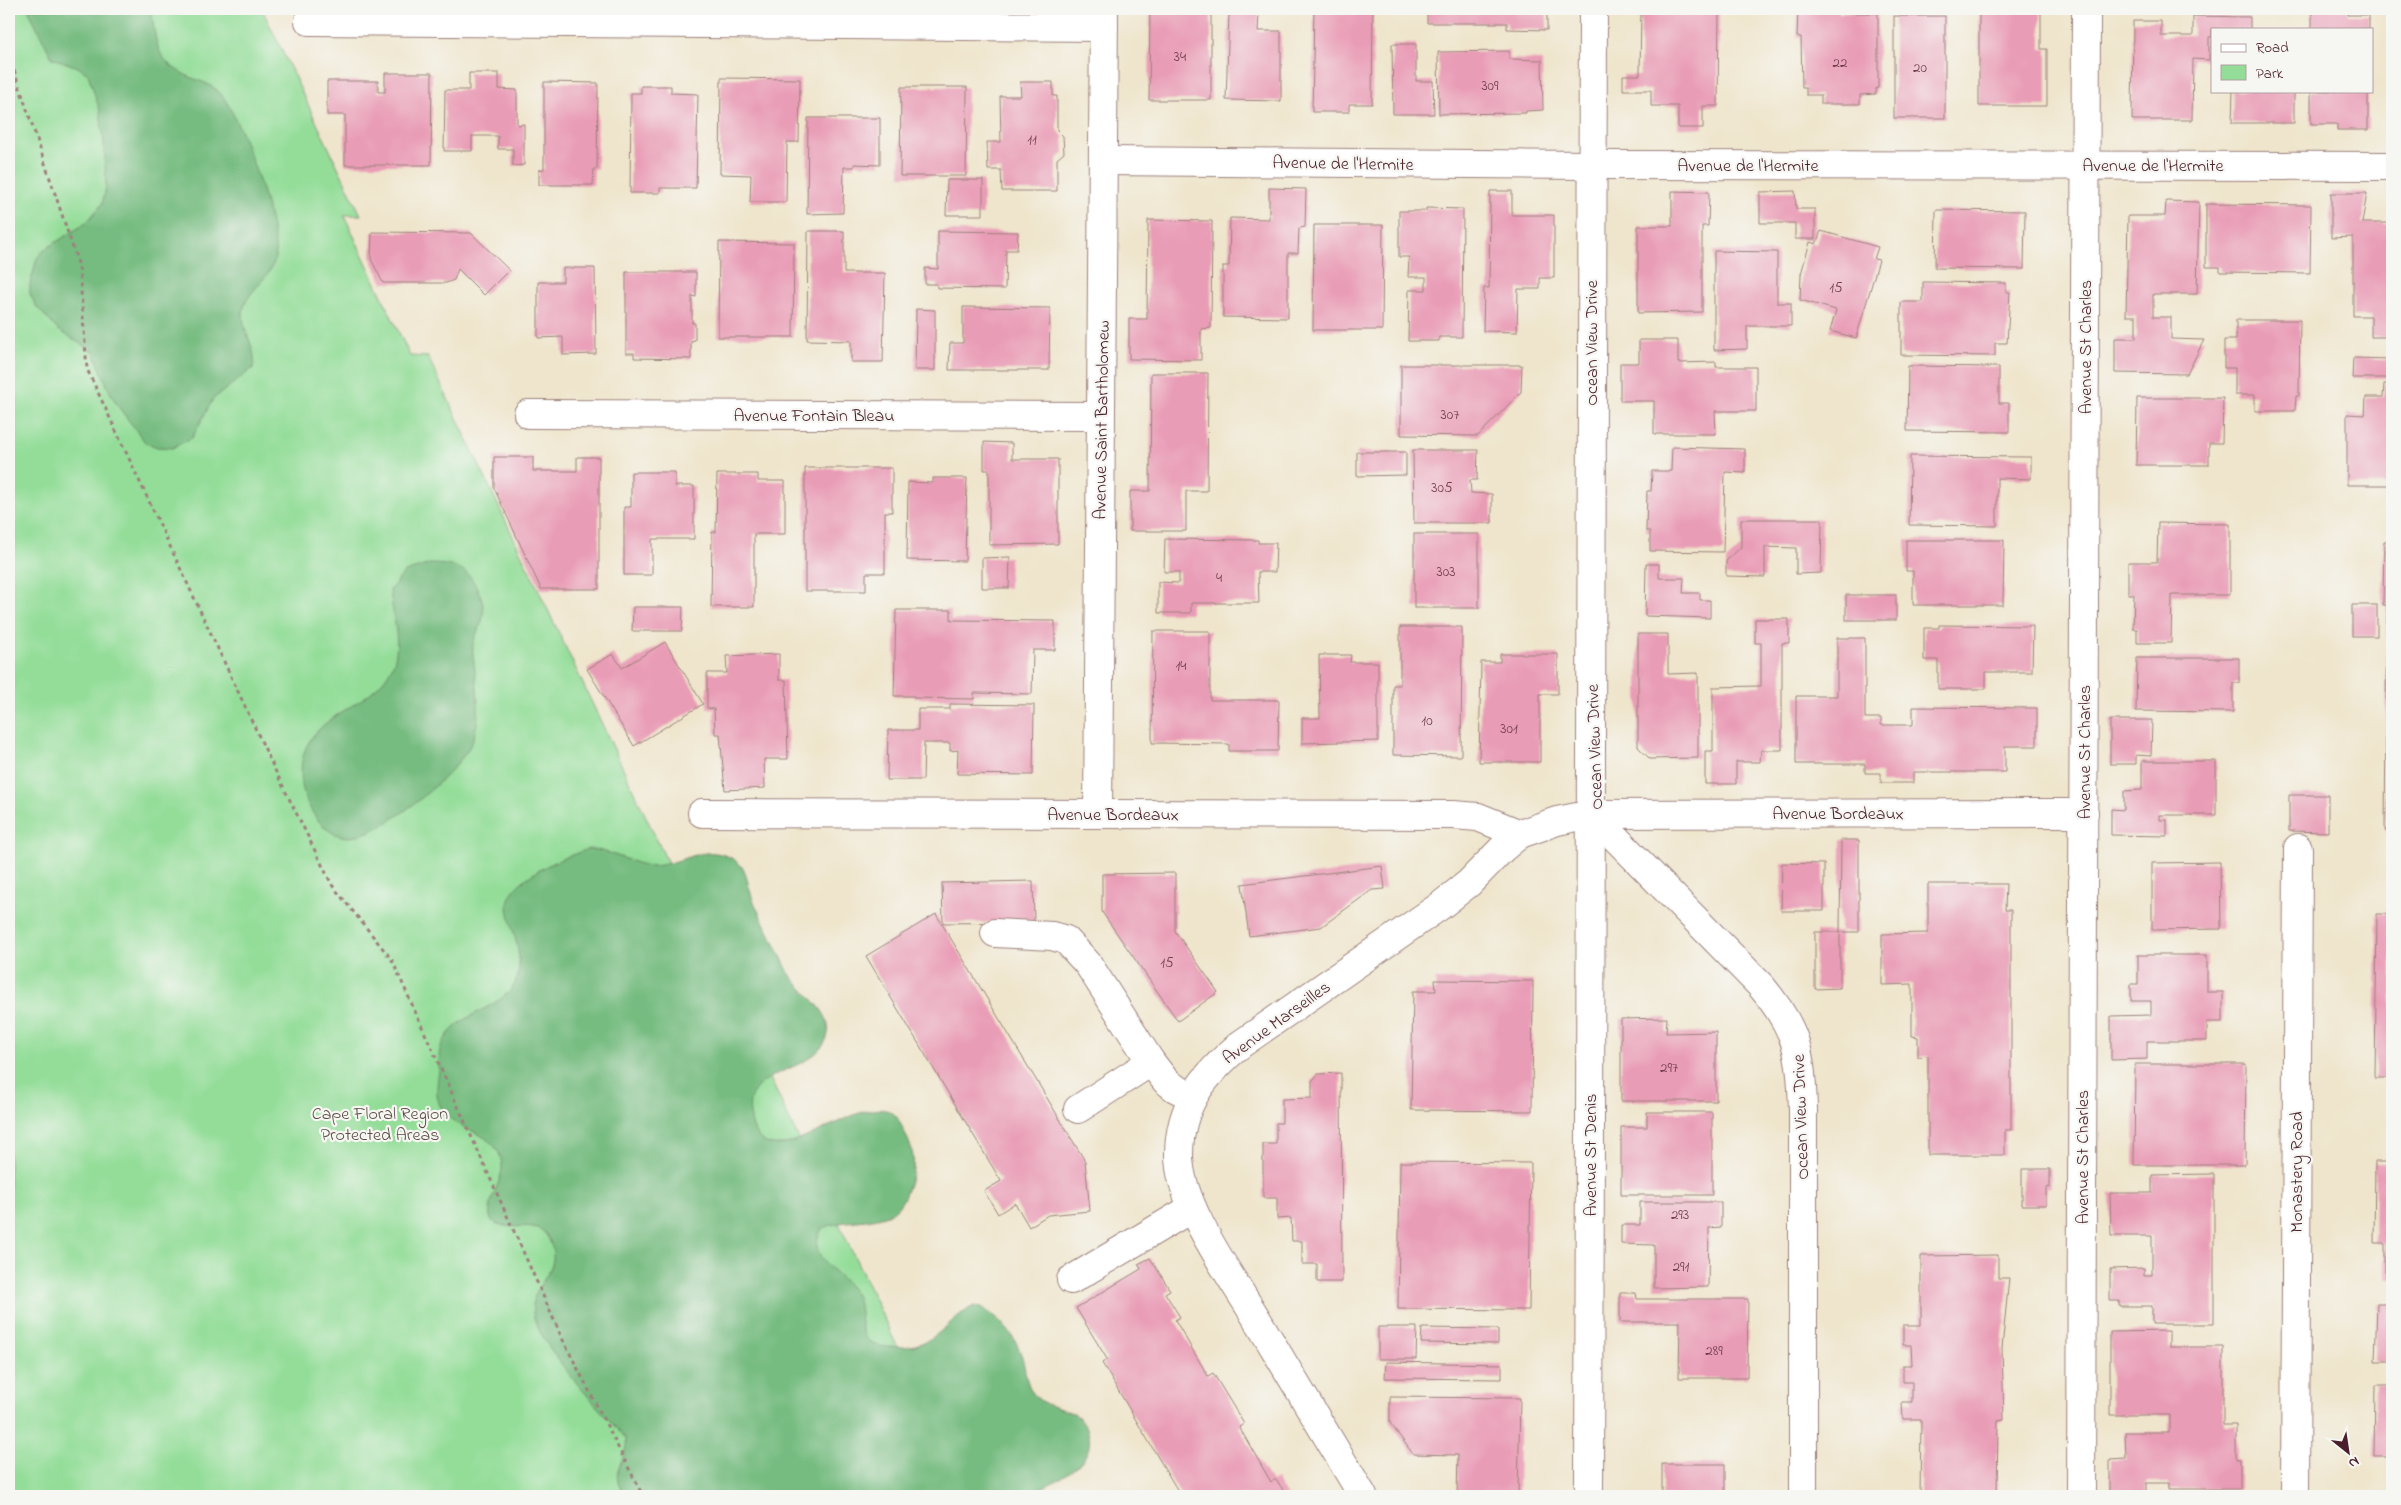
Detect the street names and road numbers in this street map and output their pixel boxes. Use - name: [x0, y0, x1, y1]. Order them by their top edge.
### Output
- street label: Avenue de l'Hermite: [1272, 151, 1415, 179]
- street label: Avenue de l'Hermite: [1677, 154, 1820, 180]
- street label: Avenue de l'Hermite: [2082, 154, 2225, 180]
- street label: Ocean View Drive: [1580, 279, 1606, 406]
- street label: Avenue St Charles: [2074, 280, 2100, 414]
- street label: Avenue Saint Bartholomew: [1088, 320, 1118, 520]
- street label: Avenue Fontain Bleau: [733, 404, 895, 430]
- street label: Ocean View Drive: [1581, 683, 1611, 810]
- street label: Avenue St Charles: [2073, 685, 2099, 819]
- street label: Avenue Bordeaux: [1772, 802, 1904, 828]
- street label: Avenue Bordeaux: [1047, 803, 1179, 829]
- street label: Avenue Marseilles: [1218, 975, 1337, 1072]
- street label: Ocean View Drive: [1787, 1053, 1817, 1180]
- street label: Avenue St Charles: [2071, 1090, 2097, 1224]
- street label: Avenue St Denis: [1579, 1094, 1605, 1216]
- street label: Monastery Road: [2285, 1111, 2311, 1233]

